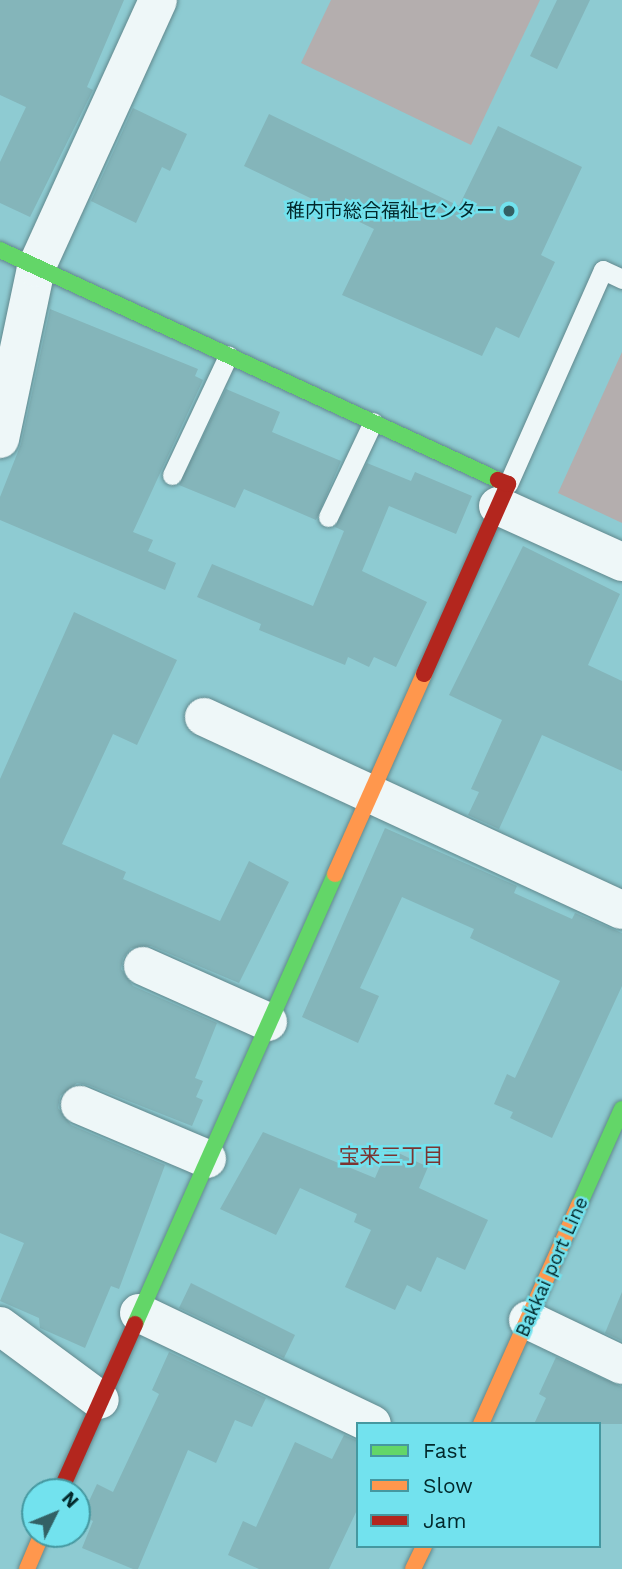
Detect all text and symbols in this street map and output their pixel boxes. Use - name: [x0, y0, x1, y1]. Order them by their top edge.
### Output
- place label: 稚内市総合福祉センター: [286, 200, 495, 222]
- marker: 稚内市総合福祉センター: [501, 203, 517, 219]
- district label: 宝来三丁目: [339, 1143, 443, 1169]
- street label: Bakkai port Line: [511, 1193, 593, 1341]
- legend: [356, 1422, 601, 1548]
- text: Fast: [423, 1438, 467, 1463]
- text: Slow: [423, 1473, 473, 1498]
- north arrow: [21, 1478, 91, 1548]
- text: N: [57, 1487, 83, 1513]
- text: Jam: [423, 1508, 466, 1533]

